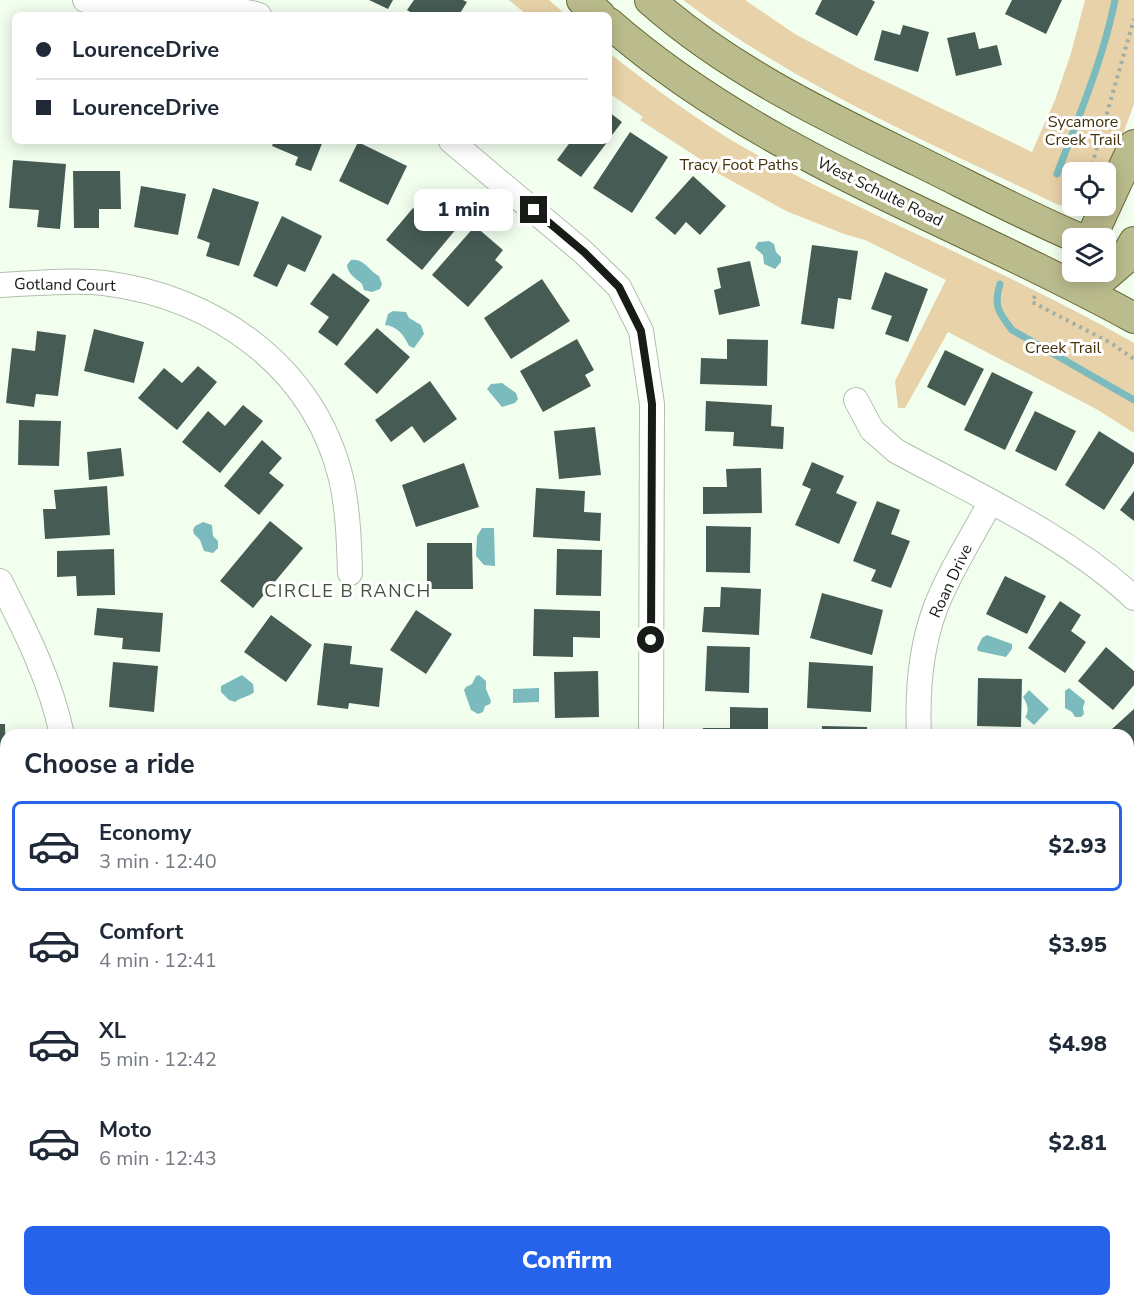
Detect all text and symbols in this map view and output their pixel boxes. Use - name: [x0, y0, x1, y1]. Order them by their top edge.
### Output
- text: LourenceDrive: [72, 35, 219, 65]
- text: LourenceDrive: [72, 93, 219, 123]
- park label: Sycamore Creek Trail: [1045, 111, 1122, 151]
- street label: West Schulte Road: [813, 152, 947, 232]
- park label: Tracy Foot Paths: [680, 154, 798, 176]
- map controls: [1062, 162, 1116, 282]
- button: locate: [1062, 162, 1116, 216]
- callout: 1 min: [414, 189, 513, 231]
- text: 1 min: [437, 196, 490, 223]
- route end: [520, 196, 547, 223]
- button: layers: [1062, 228, 1116, 282]
- street label: Gotland Court: [14, 273, 116, 297]
- park label: Creek Trail: [1025, 337, 1102, 359]
- street label: Roan Drive: [924, 541, 978, 621]
- district label: CIRCLE B RANCH: [264, 579, 432, 603]
- route start: [637, 626, 664, 653]
- text: Choose a ride: [24, 746, 195, 783]
- text: Economy: [99, 818, 191, 848]
- icon: car: [27, 819, 81, 873]
- text: $2.93: [1048, 831, 1107, 861]
- text: 3 min · 12:40: [99, 848, 217, 875]
- text: Comfort: [99, 917, 183, 947]
- icon: car: [27, 918, 81, 972]
- text: $3.95: [1048, 930, 1107, 960]
- text: 4 min · 12:41: [99, 947, 217, 974]
- text: XL: [99, 1016, 126, 1046]
- icon: car: [27, 1017, 81, 1071]
- text: $4.98: [1048, 1029, 1107, 1059]
- text: 5 min · 12:42: [99, 1046, 217, 1073]
- text: Moto: [99, 1115, 152, 1145]
- icon: car: [27, 1116, 81, 1170]
- text: $2.81: [1048, 1128, 1107, 1158]
- text: 6 min · 12:43: [99, 1145, 217, 1172]
- button: Confirm: [24, 1226, 1110, 1295]

